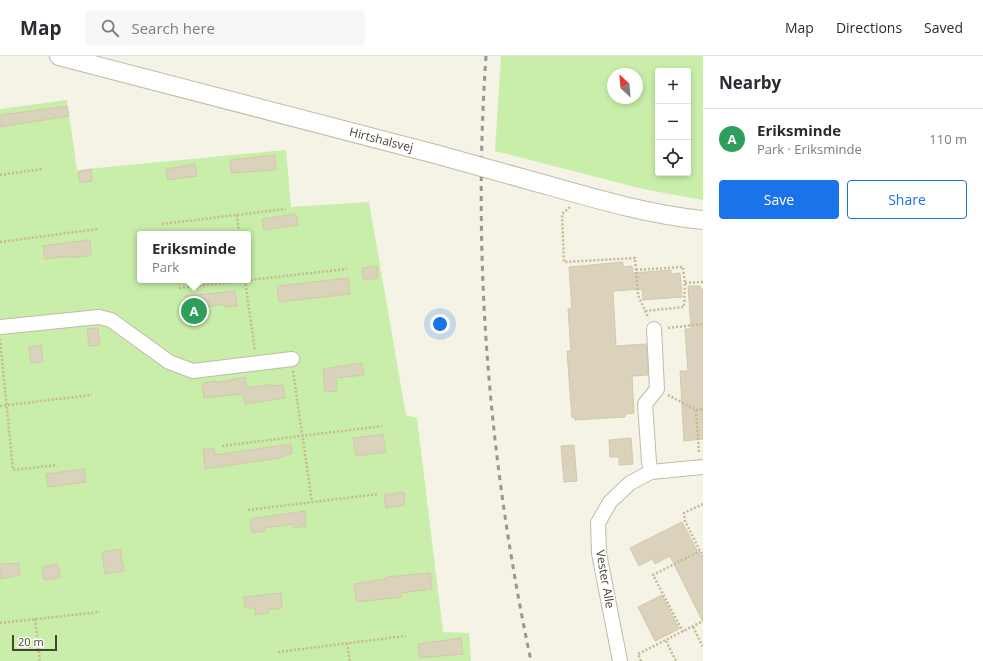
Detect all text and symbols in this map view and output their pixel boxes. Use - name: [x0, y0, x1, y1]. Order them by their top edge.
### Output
- search box: [85, 10, 365, 46]
- text: Map: [20, 15, 61, 41]
- icon: search: [99, 17, 121, 39]
- text: Search here: [131, 18, 215, 38]
- text: Map: [785, 18, 814, 37]
- text: Directions: [836, 18, 902, 37]
- text: Saved: [924, 18, 963, 37]
- north arrow: [607, 68, 643, 104]
- map controls: [655, 68, 691, 176]
- button: +: [655, 68, 691, 104]
- text: Nearby: [719, 71, 781, 94]
- button: −: [655, 104, 691, 140]
- text: Eriksminde: [757, 120, 841, 140]
- street label: Hirtshalsvej: [348, 123, 415, 156]
- text: A: [728, 130, 736, 148]
- text: 110 m: [929, 130, 967, 148]
- button: locate: [655, 140, 691, 176]
- text: Park · Eriksminde: [757, 140, 862, 158]
- button: Save: [719, 180, 839, 219]
- button: Share: [847, 180, 967, 219]
- popup: [137, 231, 251, 283]
- text: Eriksminde: [152, 238, 236, 258]
- text: Park: [152, 258, 179, 276]
- pin: A: [181, 296, 207, 326]
- your location: [430, 314, 450, 334]
- street label: Vester Alle: [592, 548, 619, 610]
- scale bar: [12, 633, 57, 652]
- text: 20 m: [18, 634, 44, 649]

